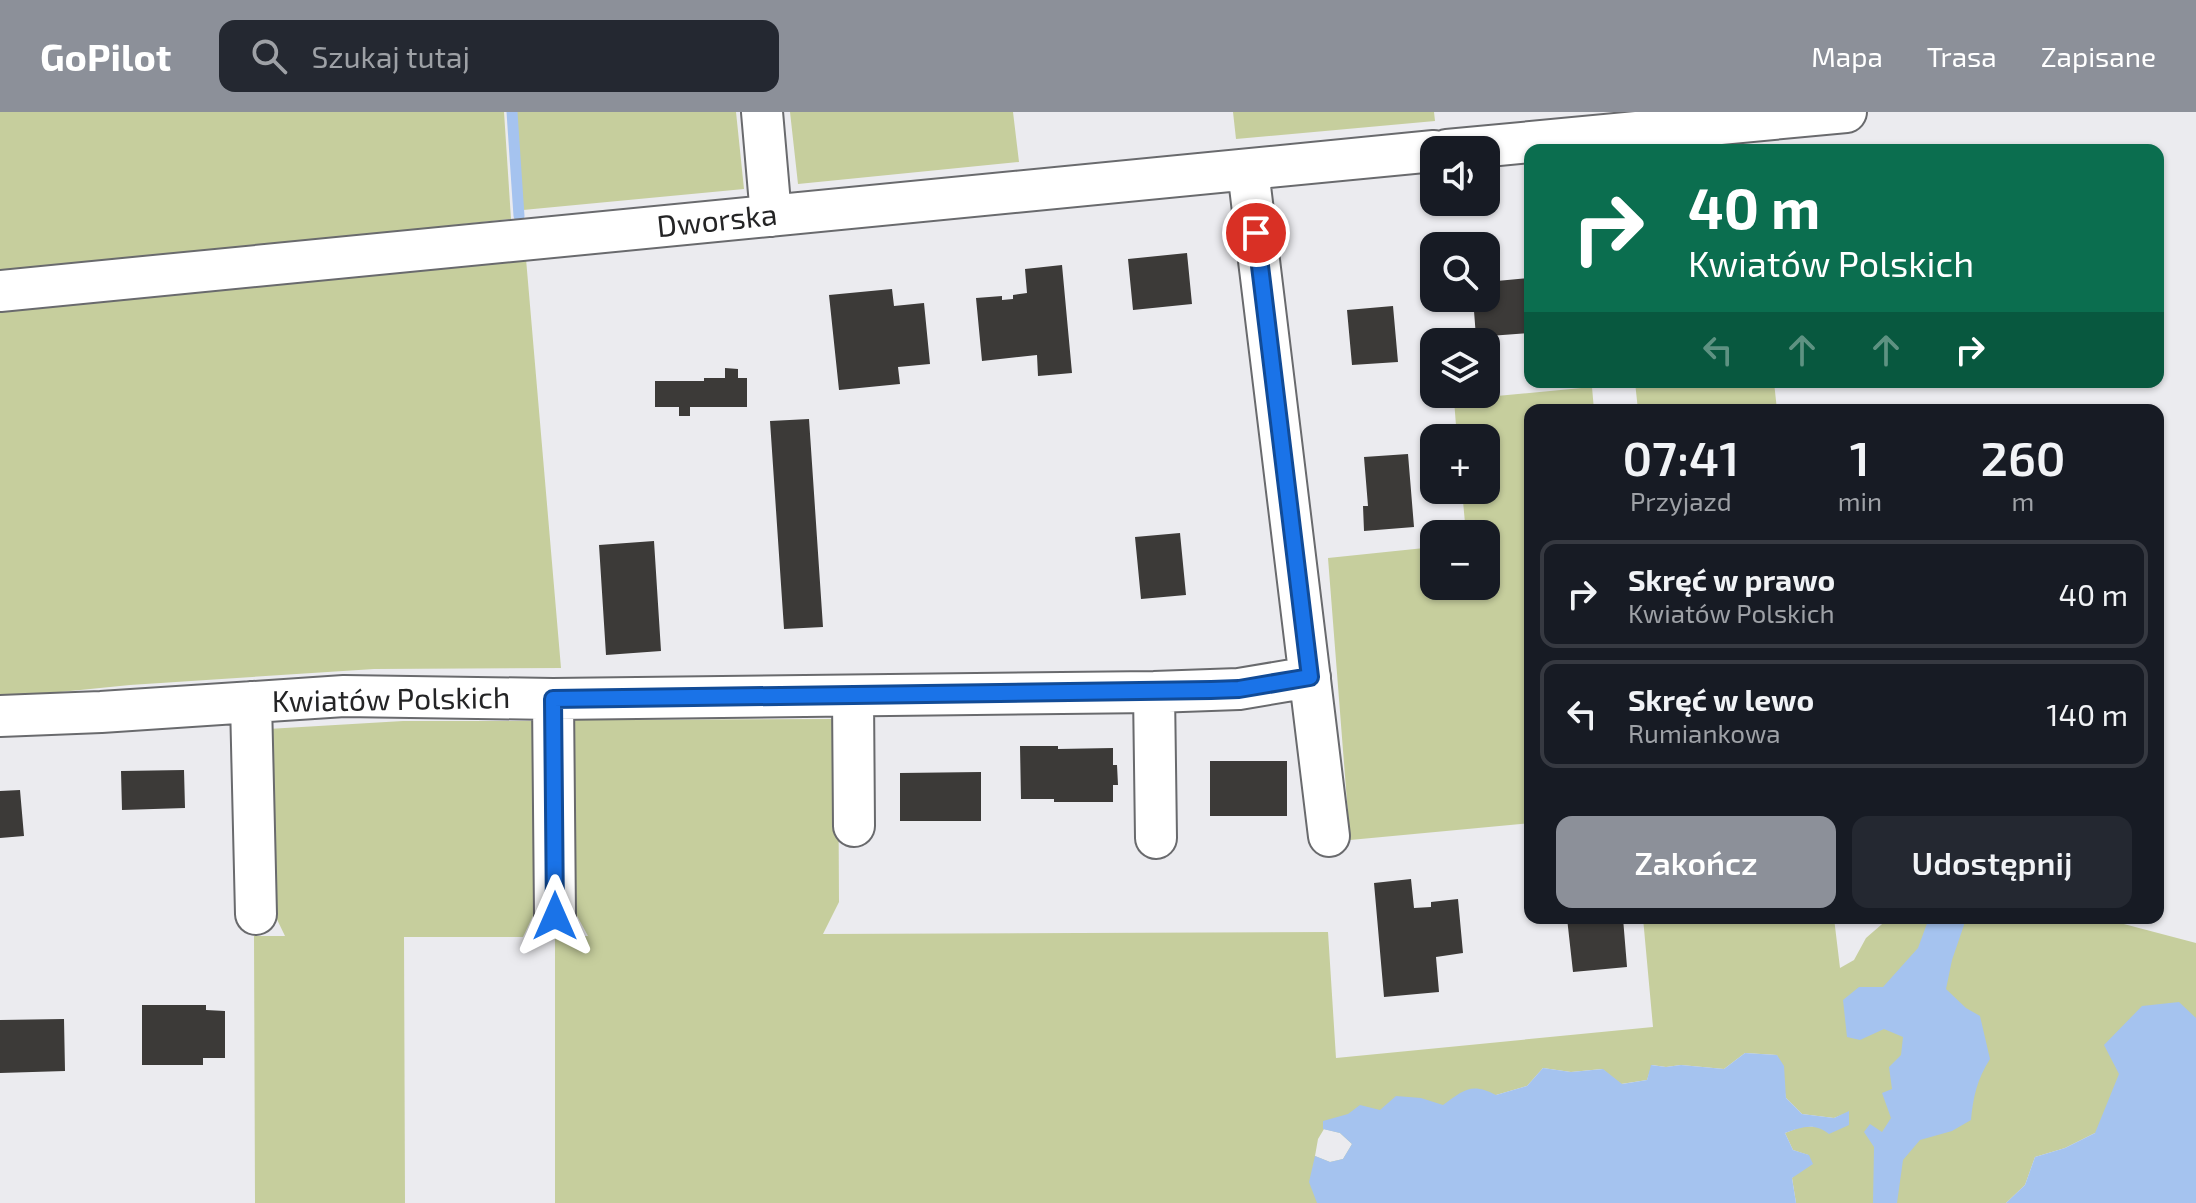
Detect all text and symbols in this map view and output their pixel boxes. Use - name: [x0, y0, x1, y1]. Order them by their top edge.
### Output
- search box: [219, 20, 779, 92]
- text: GoPilot: [40, 33, 171, 79]
- icon: search: [247, 34, 291, 78]
- text: Szukaj tutaj: [311, 38, 470, 74]
- text: Mapa: [1811, 39, 1883, 73]
- text: Trasa: [1927, 39, 1997, 73]
- text: Zapisane: [2041, 39, 2156, 73]
- map controls: [1420, 136, 1500, 600]
- button: sound: [1420, 136, 1500, 216]
- text: 40 m: [1688, 173, 1820, 240]
- icon: right: [1556, 176, 1660, 280]
- street label: Dworska: [655, 195, 779, 243]
- pin: [1222, 199, 1290, 267]
- icon: arrive: [1234, 211, 1278, 255]
- button: search: [1420, 232, 1500, 312]
- text: Kwiatów Polskich: [1688, 241, 1974, 284]
- button: layers: [1420, 328, 1500, 408]
- icon: left: [1696, 328, 1740, 372]
- icon: ahead: [1780, 328, 1824, 372]
- icon: ahead: [1864, 328, 1908, 372]
- icon: right: [1948, 328, 1992, 372]
- button: +: [1420, 424, 1500, 504]
- text: 07:41: [1622, 428, 1739, 486]
- text: 1: [1850, 428, 1870, 486]
- text: 260: [1980, 428, 2066, 486]
- text: Przyjazd: [1630, 485, 1732, 516]
- text: min: [1838, 485, 1882, 516]
- text: m: [2012, 485, 2034, 516]
- button: −: [1420, 520, 1500, 600]
- text: Skręć w prawo: [1628, 561, 1835, 597]
- icon: right: [1560, 572, 1604, 616]
- text: 40 m: [2058, 576, 2128, 612]
- text: Kwiatów Polskich: [1628, 597, 1835, 628]
- street label: Kwiatów Polskich: [271, 678, 510, 718]
- text: Skręć w lewo: [1628, 681, 1814, 717]
- icon: left: [1560, 692, 1604, 736]
- text: 140 m: [2047, 696, 2128, 732]
- text: Rumiankowa: [1628, 717, 1781, 748]
- button: Zakończ: [1556, 816, 1836, 908]
- button: Udostępnij: [1852, 816, 2132, 908]
- position arrow: [513, 874, 597, 958]

